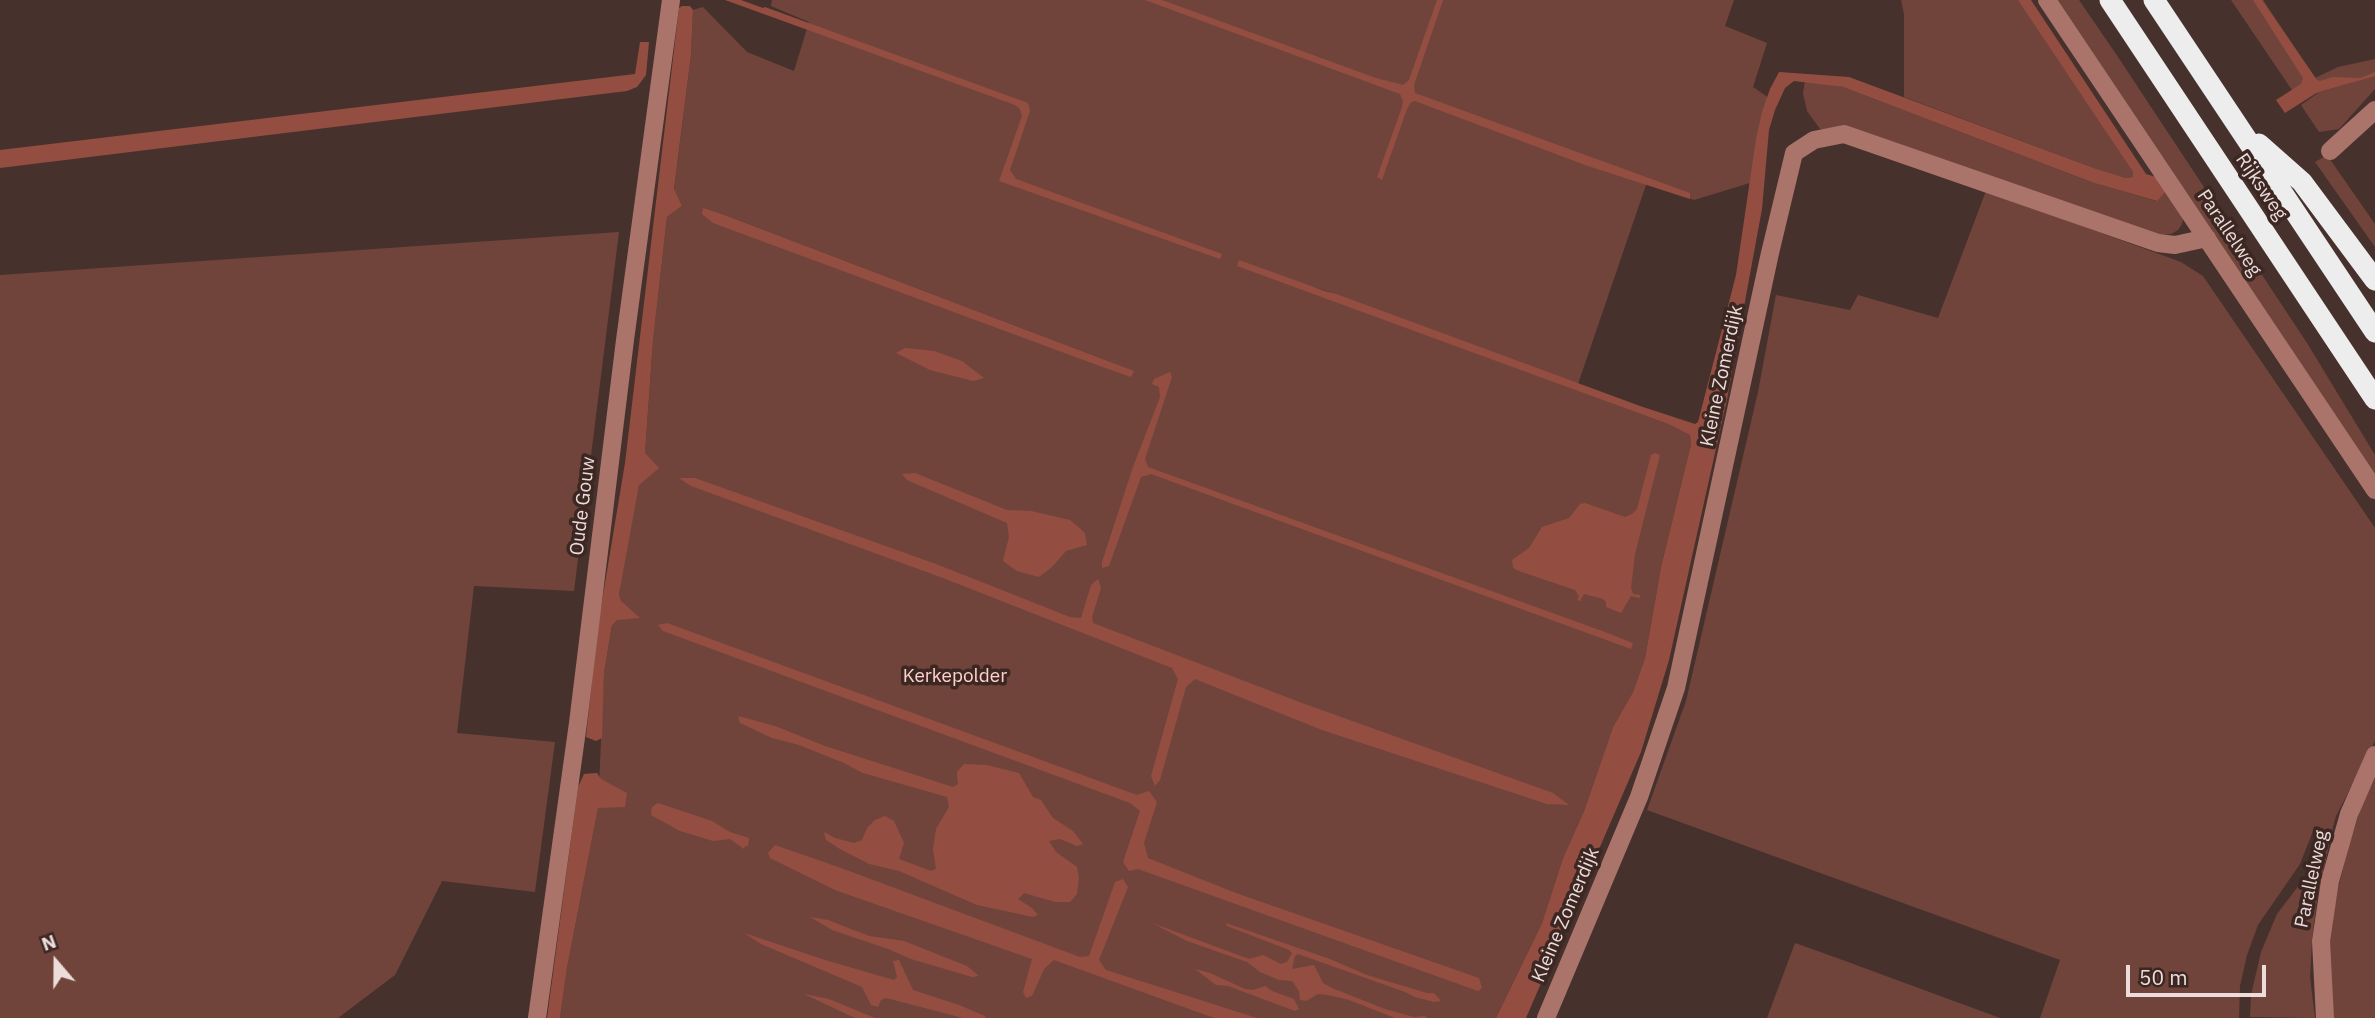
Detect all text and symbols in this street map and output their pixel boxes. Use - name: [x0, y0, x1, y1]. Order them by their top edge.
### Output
- street label: Rijksweg: [2230, 149, 2292, 225]
- street label: Parallelweg: [2192, 185, 2266, 281]
- street label: Kleine Zomerdijk: [1696, 303, 1748, 449]
- street label: Oude Gouw: [566, 455, 600, 557]
- park label: Kerkepolder: [903, 666, 1007, 688]
- street label: Parallelweg: [2291, 828, 2333, 930]
- street label: Kleine Zomerdijk: [1527, 844, 1605, 986]
- north arrow: [21, 927, 91, 997]
- text: N: [38, 929, 59, 956]
- scale bar: [2130, 951, 2270, 995]
- text: 50 m: [2139, 963, 2188, 991]

